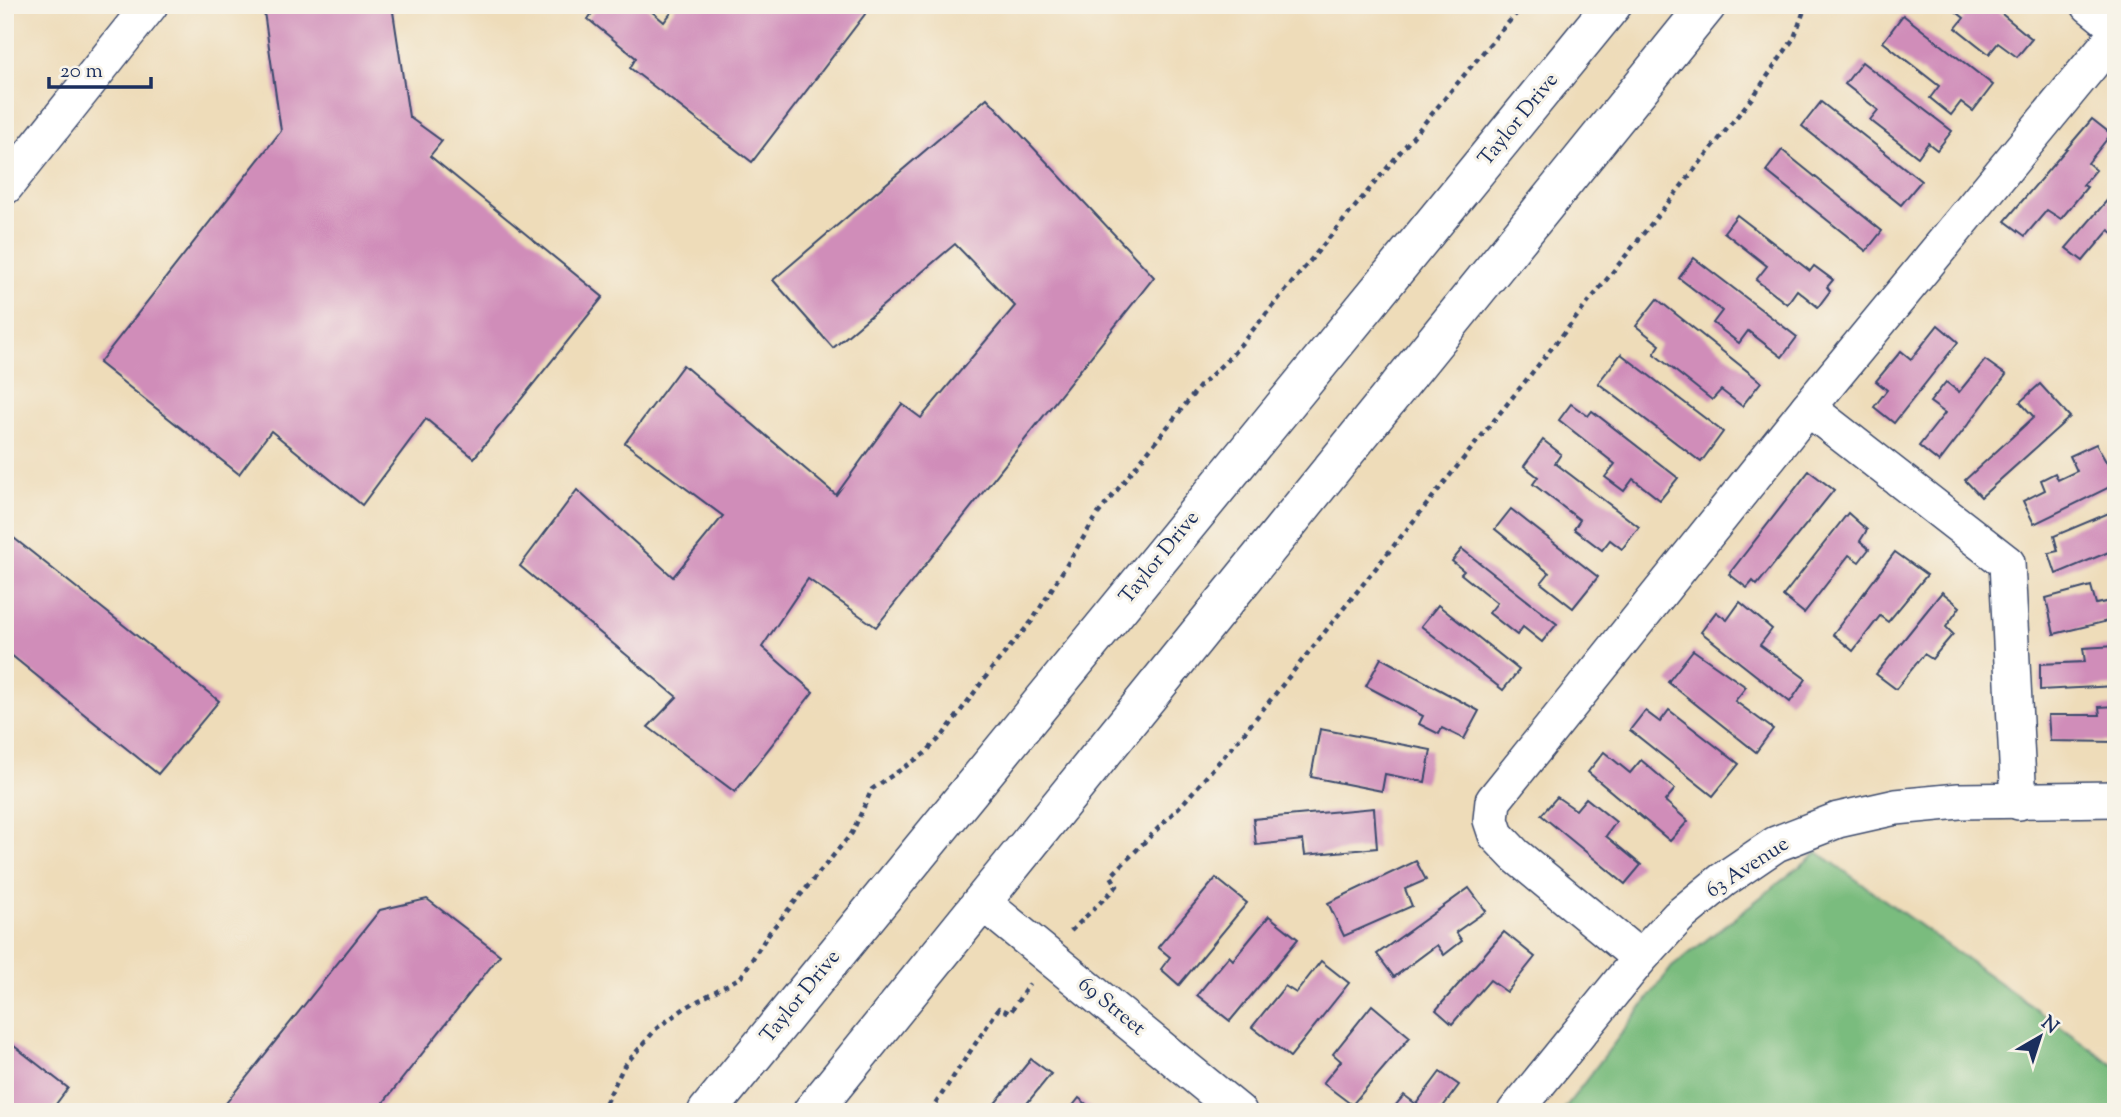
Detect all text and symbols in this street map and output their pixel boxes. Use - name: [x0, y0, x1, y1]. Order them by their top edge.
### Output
- scale bar: [49, 46, 150, 90]
- text: 20 m: [60, 57, 103, 87]
- street label: Taylor Drive: [1472, 67, 1566, 173]
- street label: Taylor Drive: [1113, 505, 1207, 611]
- street label: 63 Avenue: [1701, 830, 1795, 906]
- street label: Taylor Drive: [754, 944, 848, 1050]
- street label: 69 Street: [1071, 970, 1151, 1044]
- north arrow: [2006, 1002, 2076, 1072]
- text: N: [2035, 1010, 2064, 1041]

